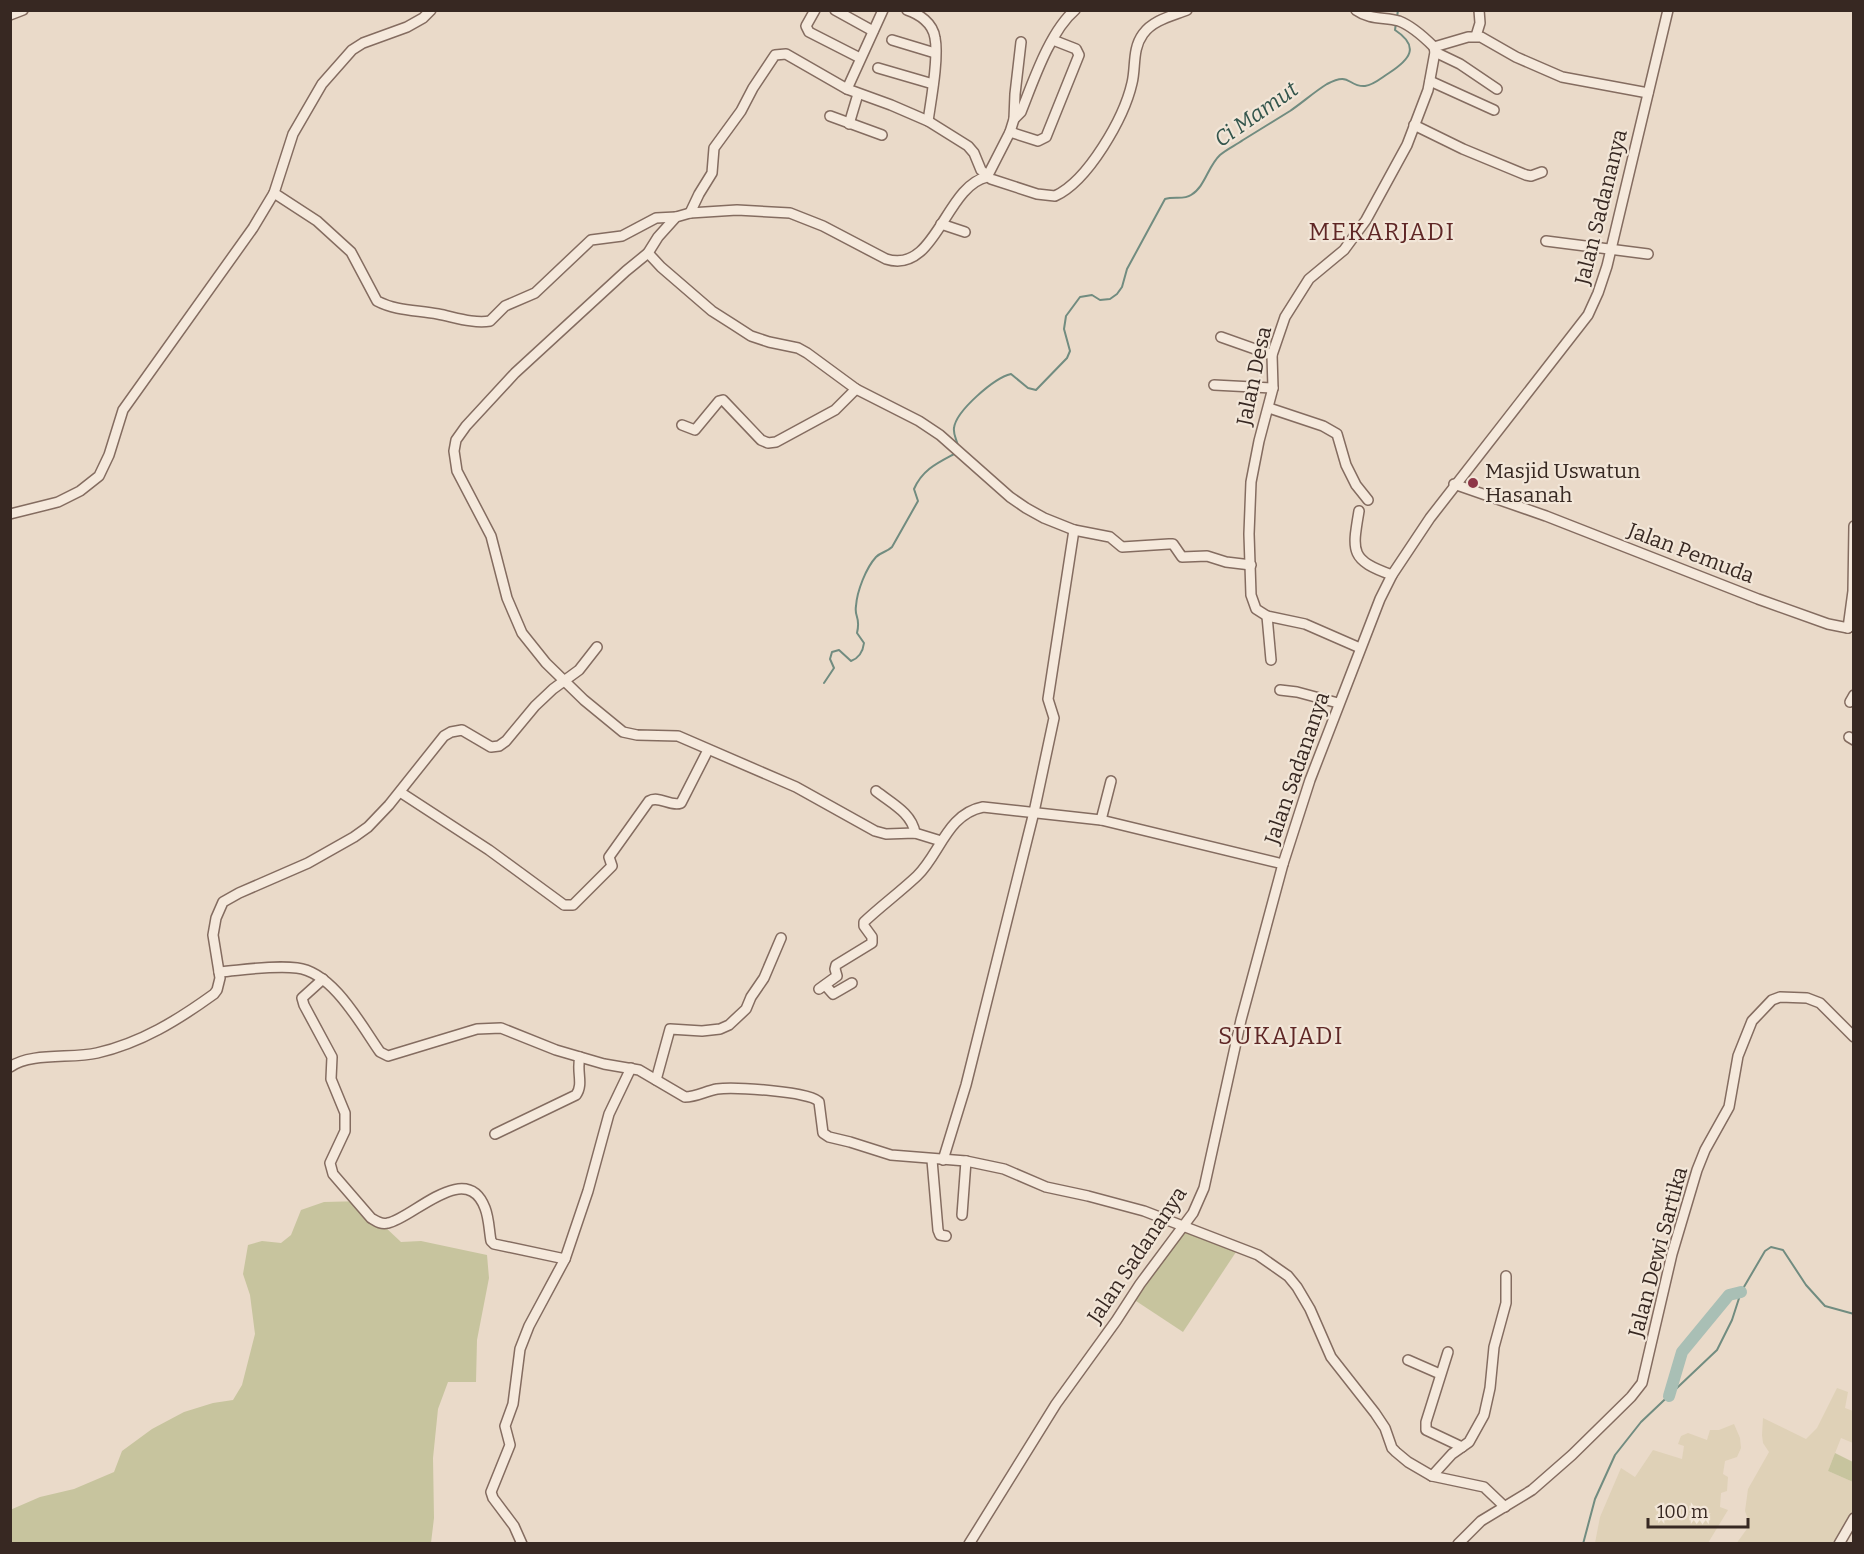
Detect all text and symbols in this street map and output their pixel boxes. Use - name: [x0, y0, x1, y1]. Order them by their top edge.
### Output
- water label: Ci Mamut: [1209, 75, 1303, 153]
- street label: Jalan Sadananya: [1569, 126, 1633, 289]
- district label: MEKARJADI: [1308, 218, 1456, 246]
- street label: Jalan Desa: [1231, 324, 1277, 429]
- place label: Masjid Uswatun Hasanah: [1485, 458, 1640, 508]
- marker: Masjid Uswatun Hasanah: [1466, 476, 1480, 490]
- street label: Jalan Pemuda: [1623, 517, 1758, 589]
- street label: Jalan Sadananya: [1258, 688, 1335, 849]
- district label: SUKAJADI: [1218, 1022, 1344, 1050]
- street label: Jalan Dewi Sartika: [1622, 1163, 1693, 1341]
- street label: Jalan Sadananya: [1081, 1181, 1193, 1329]
- scale bar: [1648, 1491, 1748, 1529]
- text: 100 m: [1657, 1501, 1708, 1523]

